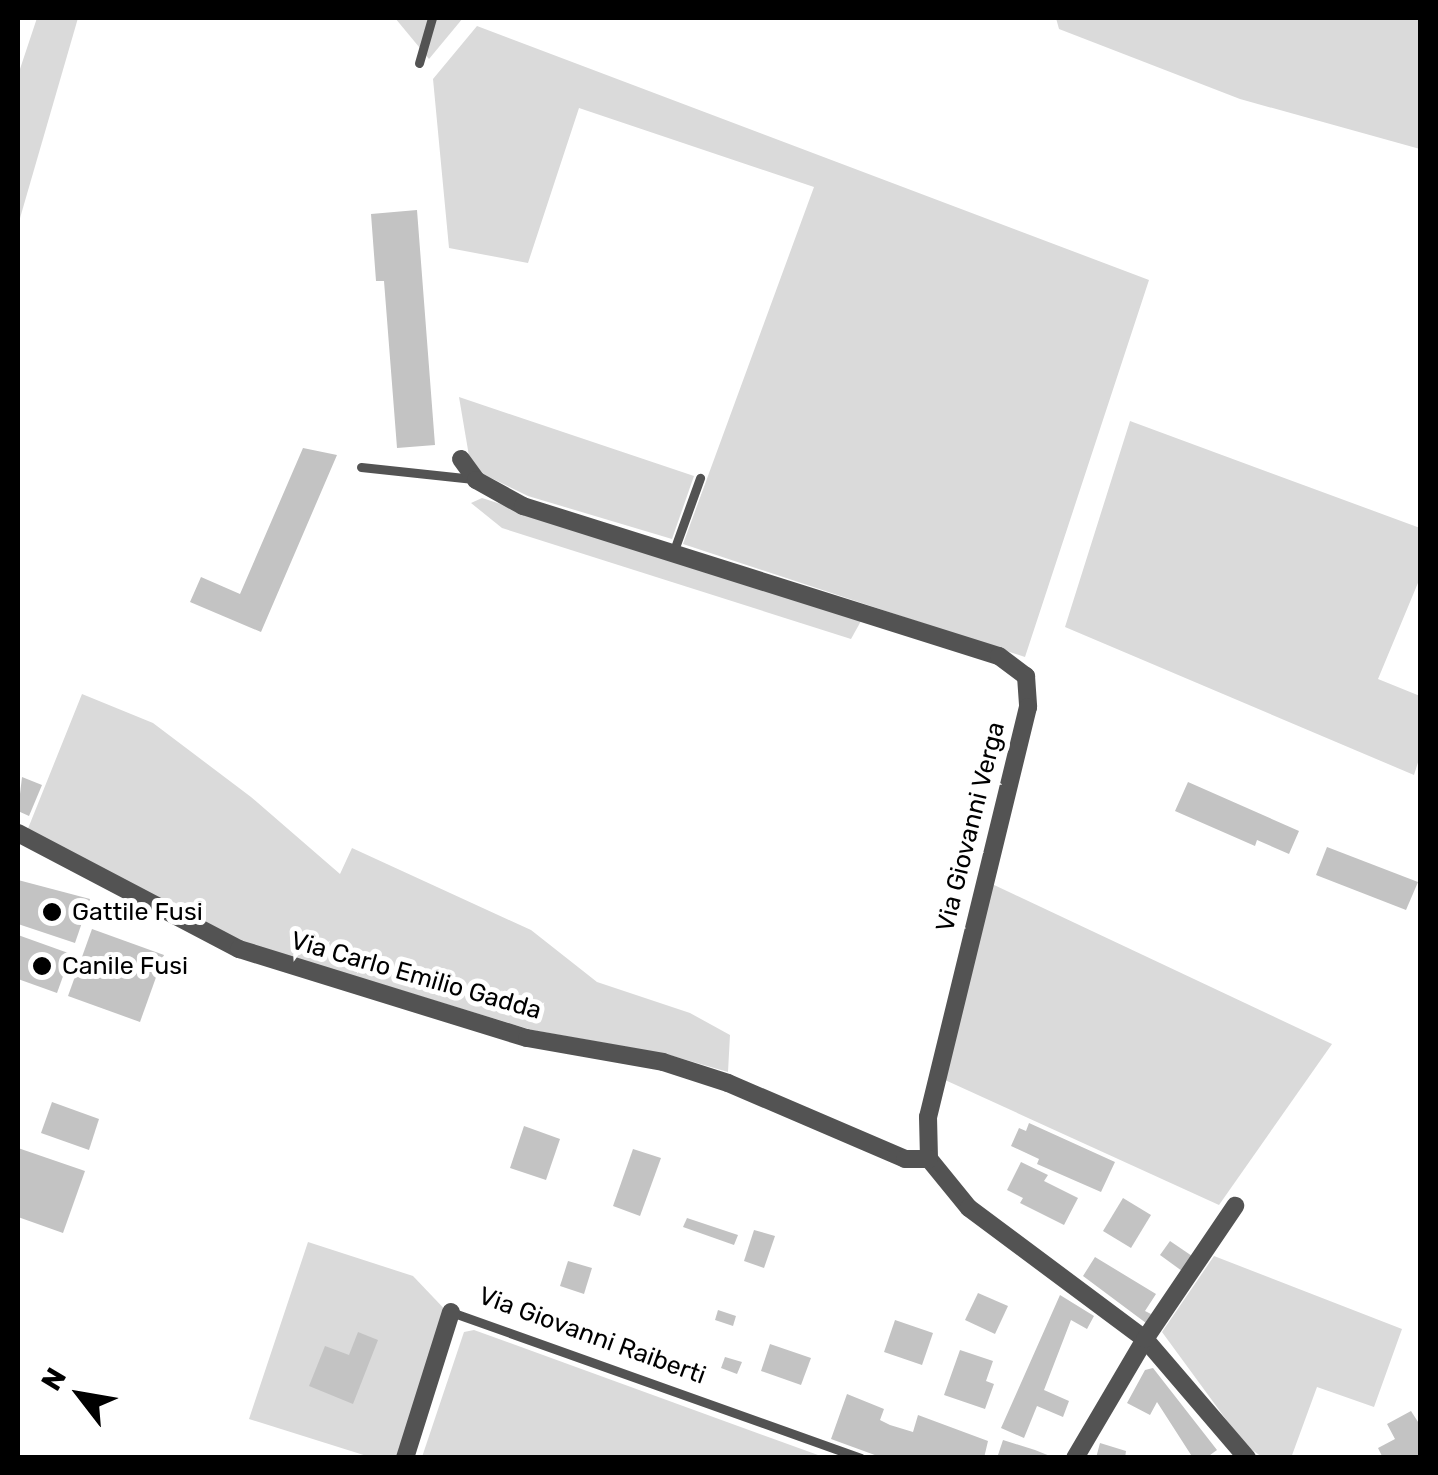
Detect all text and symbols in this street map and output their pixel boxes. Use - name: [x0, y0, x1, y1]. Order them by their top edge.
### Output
- street label: Via Giovanni Verga: [930, 719, 1012, 935]
- place label: Gattile Fusi: [72, 897, 203, 927]
- marker: Gattile Fusi: [41, 901, 63, 923]
- street label: Via Carlo Emilio Gadda: [287, 926, 545, 1026]
- place label: Canile Fusi: [62, 951, 188, 981]
- marker: Canile Fusi: [31, 955, 53, 977]
- street label: Via Giovanni Raiberti: [474, 1281, 710, 1391]
- north arrow: [30, 1345, 130, 1445]
- text: N: [35, 1362, 73, 1396]

